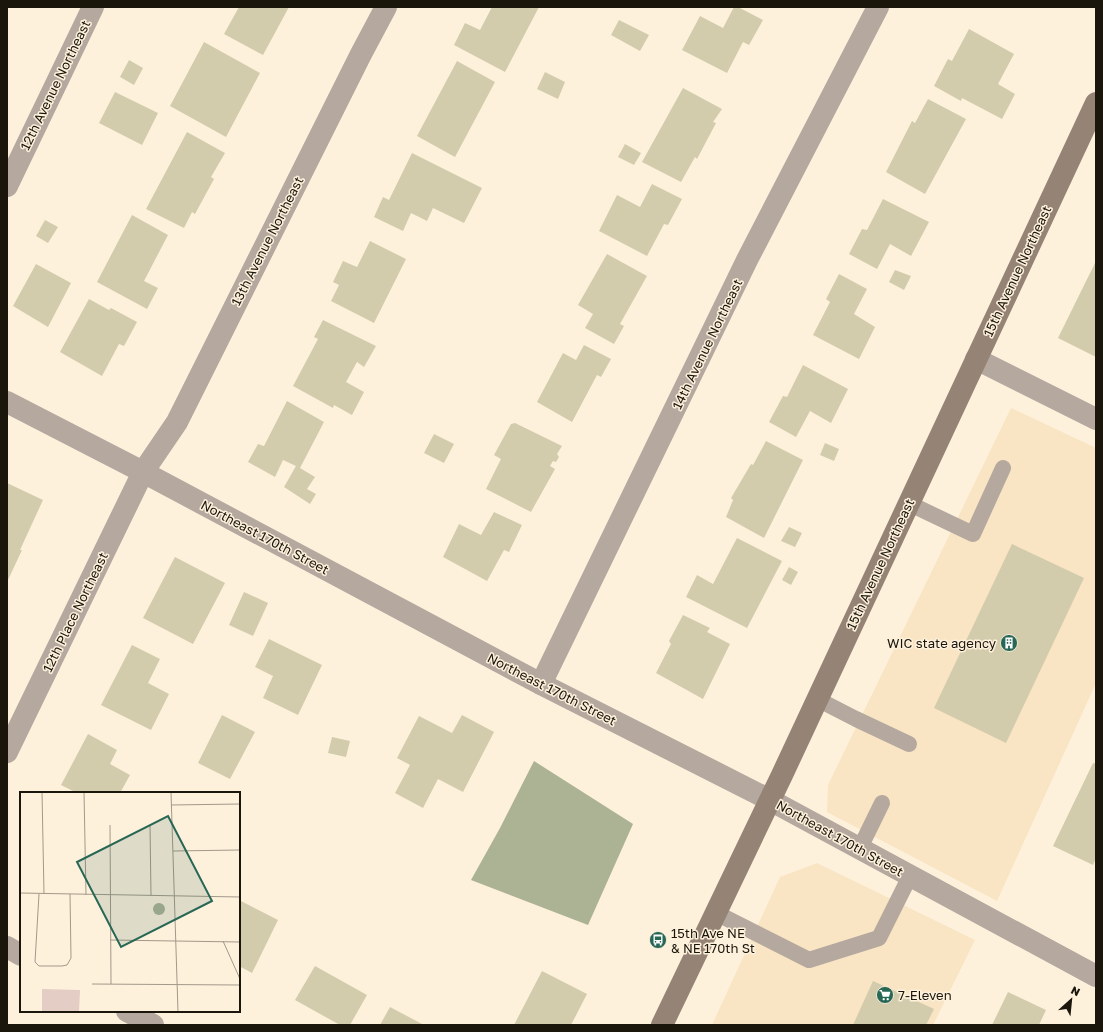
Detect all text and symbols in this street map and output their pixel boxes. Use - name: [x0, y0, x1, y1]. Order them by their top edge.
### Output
- street label: 12th Avenue Northeast: [17, 17, 93, 153]
- street label: 13th Avenue Northeast: [227, 174, 307, 308]
- street label: 15th Avenue Northeast: [980, 203, 1054, 339]
- street label: 14th Avenue Northeast: [668, 276, 746, 412]
- street label: Northeast 170th Street: [198, 496, 332, 578]
- street label: 15th Avenue Northeast: [843, 496, 917, 632]
- street label: 12th Place Northeast: [39, 549, 111, 675]
- building icon: WIC state agency: [999, 633, 1019, 653]
- place label: WIC state agency: [887, 635, 997, 651]
- street label: Northeast 170th Street: [485, 649, 619, 729]
- inset map: [20, 792, 240, 1012]
- street label: Northeast 170th Street: [774, 796, 906, 880]
- place label: 15th Ave NE & NE 170th St: [671, 925, 755, 956]
- bus stop icon: 15th Ave NE & NE 170th St: [648, 930, 668, 950]
- north arrow: [1051, 980, 1091, 1020]
- text: N: [1069, 983, 1082, 998]
- supermarket icon: 7-Eleven: [875, 985, 895, 1005]
- place label: 7-Eleven: [898, 987, 952, 1003]

